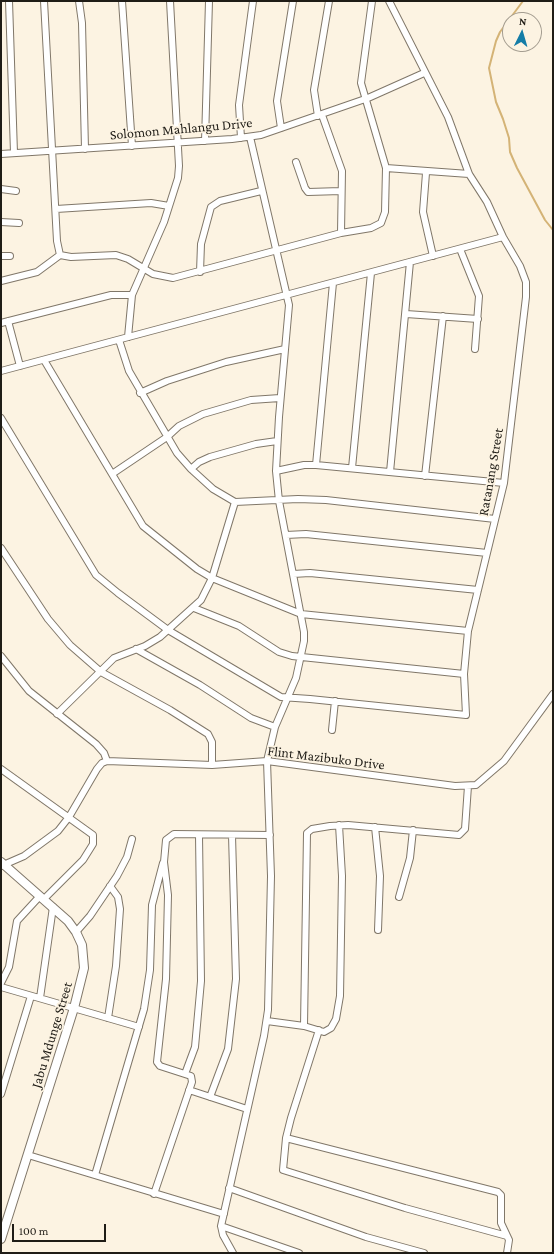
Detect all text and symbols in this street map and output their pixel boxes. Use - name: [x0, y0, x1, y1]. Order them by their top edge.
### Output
- north arrow: [502, 12, 542, 52]
- text: N: [519, 15, 527, 27]
- street label: Solomon Mahlangu Drive: [109, 114, 253, 144]
- street label: Ratanang Street: [475, 427, 507, 517]
- street label: Flint Mazibuko Drive: [266, 742, 386, 774]
- street label: Jabu Mdunge Street: [28, 980, 76, 1090]
- scale bar: [14, 1216, 108, 1242]
- text: 100 m: [19, 1224, 48, 1238]

